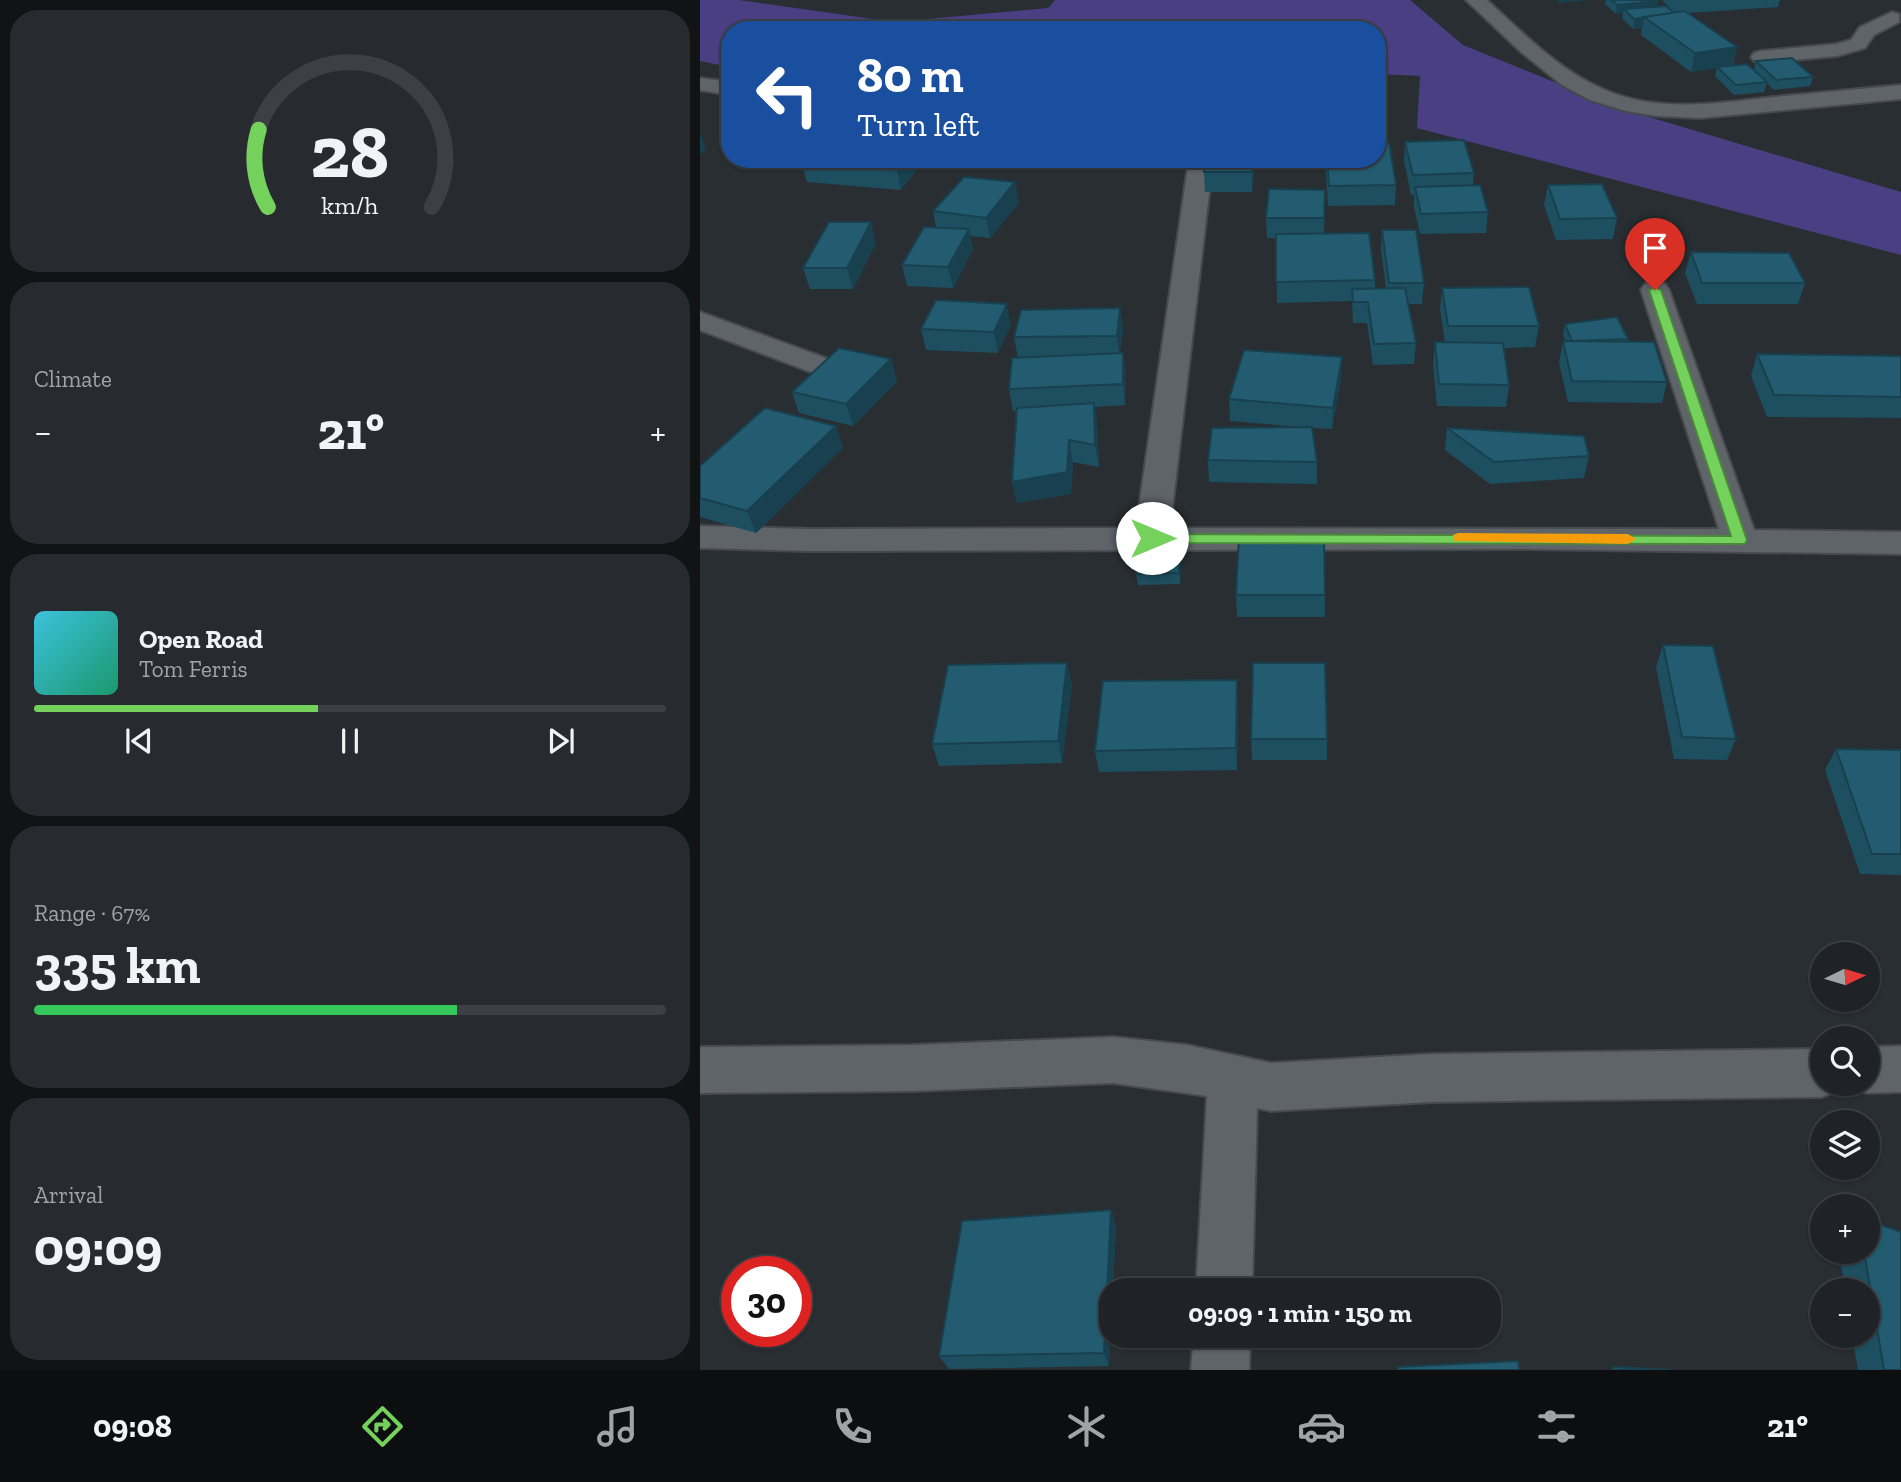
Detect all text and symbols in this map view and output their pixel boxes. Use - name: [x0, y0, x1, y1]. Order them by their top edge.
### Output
- text: 80 m: [857, 46, 964, 105]
- icon: left: [742, 49, 833, 140]
- text: Turn left: [857, 106, 979, 144]
- text: 28: [311, 108, 389, 196]
- text: km/h: [321, 190, 379, 220]
- pin: [1625, 218, 1685, 290]
- icon: arrive: [1636, 229, 1674, 267]
- text: Climate: [34, 365, 112, 393]
- text: 21°: [317, 400, 384, 462]
- text: −: [34, 409, 52, 455]
- text: +: [650, 409, 666, 455]
- position arrow: [1115, 501, 1189, 575]
- text: Open Road: [139, 623, 263, 655]
- text: Tom Ferris: [139, 655, 248, 683]
- icon: previous: [120, 722, 158, 760]
- icon: pause: [331, 722, 369, 760]
- icon: next: [542, 722, 580, 760]
- text: Range · 67%: [34, 899, 150, 927]
- text: 335 km: [34, 934, 201, 996]
- north arrow: [1810, 942, 1880, 1012]
- map controls: [1810, 942, 1880, 1348]
- button: search: [1810, 1026, 1880, 1096]
- button: layers: [1810, 1110, 1880, 1180]
- text: Arrival: [34, 1181, 103, 1209]
- button: +: [1810, 1194, 1880, 1264]
- text: 09:09: [34, 1216, 162, 1278]
- speed limit sign: 30: [721, 1256, 812, 1347]
- button: −: [1810, 1278, 1880, 1348]
- text: 09:09 · 1 min · 150 m: [1188, 1297, 1412, 1329]
- icon: directions: [358, 1402, 407, 1451]
- icon: music: [593, 1402, 642, 1451]
- icon: phone: [828, 1402, 877, 1451]
- icon: climate: [1062, 1402, 1111, 1451]
- icon: car: [1297, 1402, 1346, 1451]
- icon: filters: [1532, 1402, 1581, 1451]
- text: 09:08: [93, 1407, 172, 1445]
- text: 21°: [1767, 1407, 1808, 1445]

